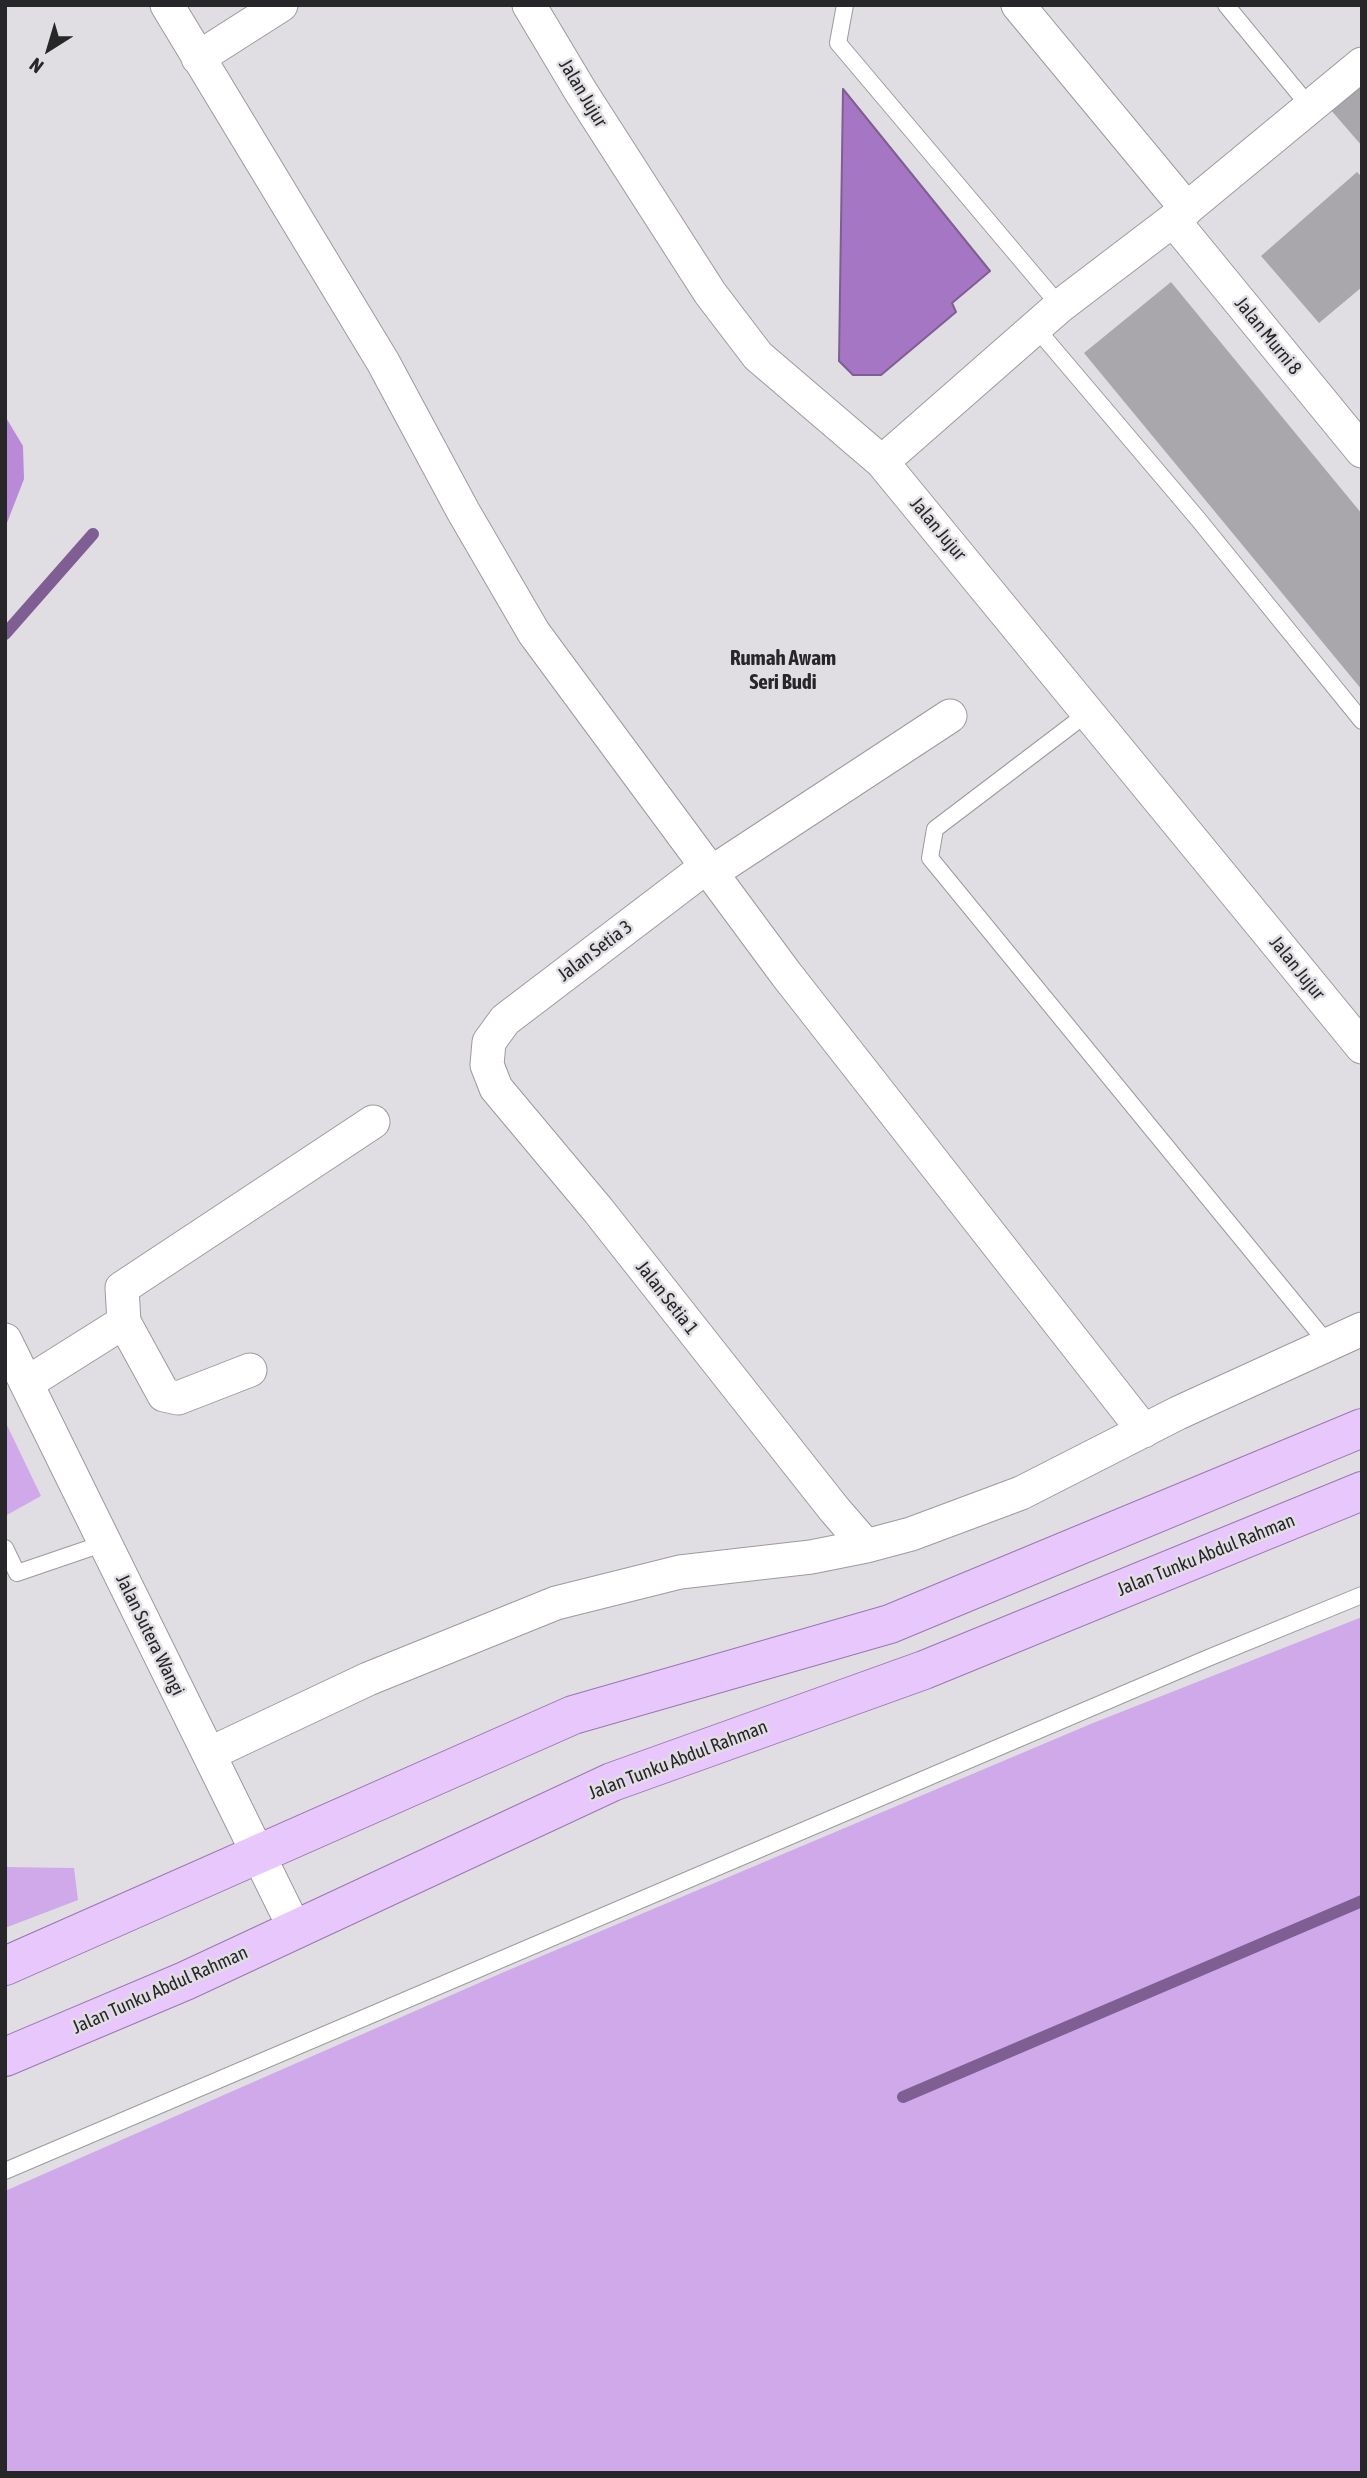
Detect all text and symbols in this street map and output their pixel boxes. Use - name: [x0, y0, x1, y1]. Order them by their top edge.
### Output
- north arrow: [14, 14, 84, 84]
- text: N: [25, 54, 47, 78]
- street label: Jalan Jujur: [554, 55, 612, 131]
- street label: Jalan Murni 8: [1230, 293, 1306, 379]
- street label: Jalan Jujur: [905, 493, 971, 565]
- district label: Rumah Awam Seri Budi: [730, 645, 836, 695]
- street label: Jalan Setia 3: [553, 916, 637, 986]
- street label: Jalan Jujur: [1265, 932, 1329, 1004]
- street label: Jalan Setia 1: [631, 1257, 703, 1339]
- street label: Jalan Tunku Abdul Rahman: [1114, 1509, 1298, 1601]
- street label: Jalan Sutera Wangi: [111, 1571, 189, 1699]
- street label: Jalan Tunku Abdul Rahman: [585, 1715, 771, 1805]
- street label: Jalan Tunku Abdul Rahman: [69, 1941, 251, 2039]

